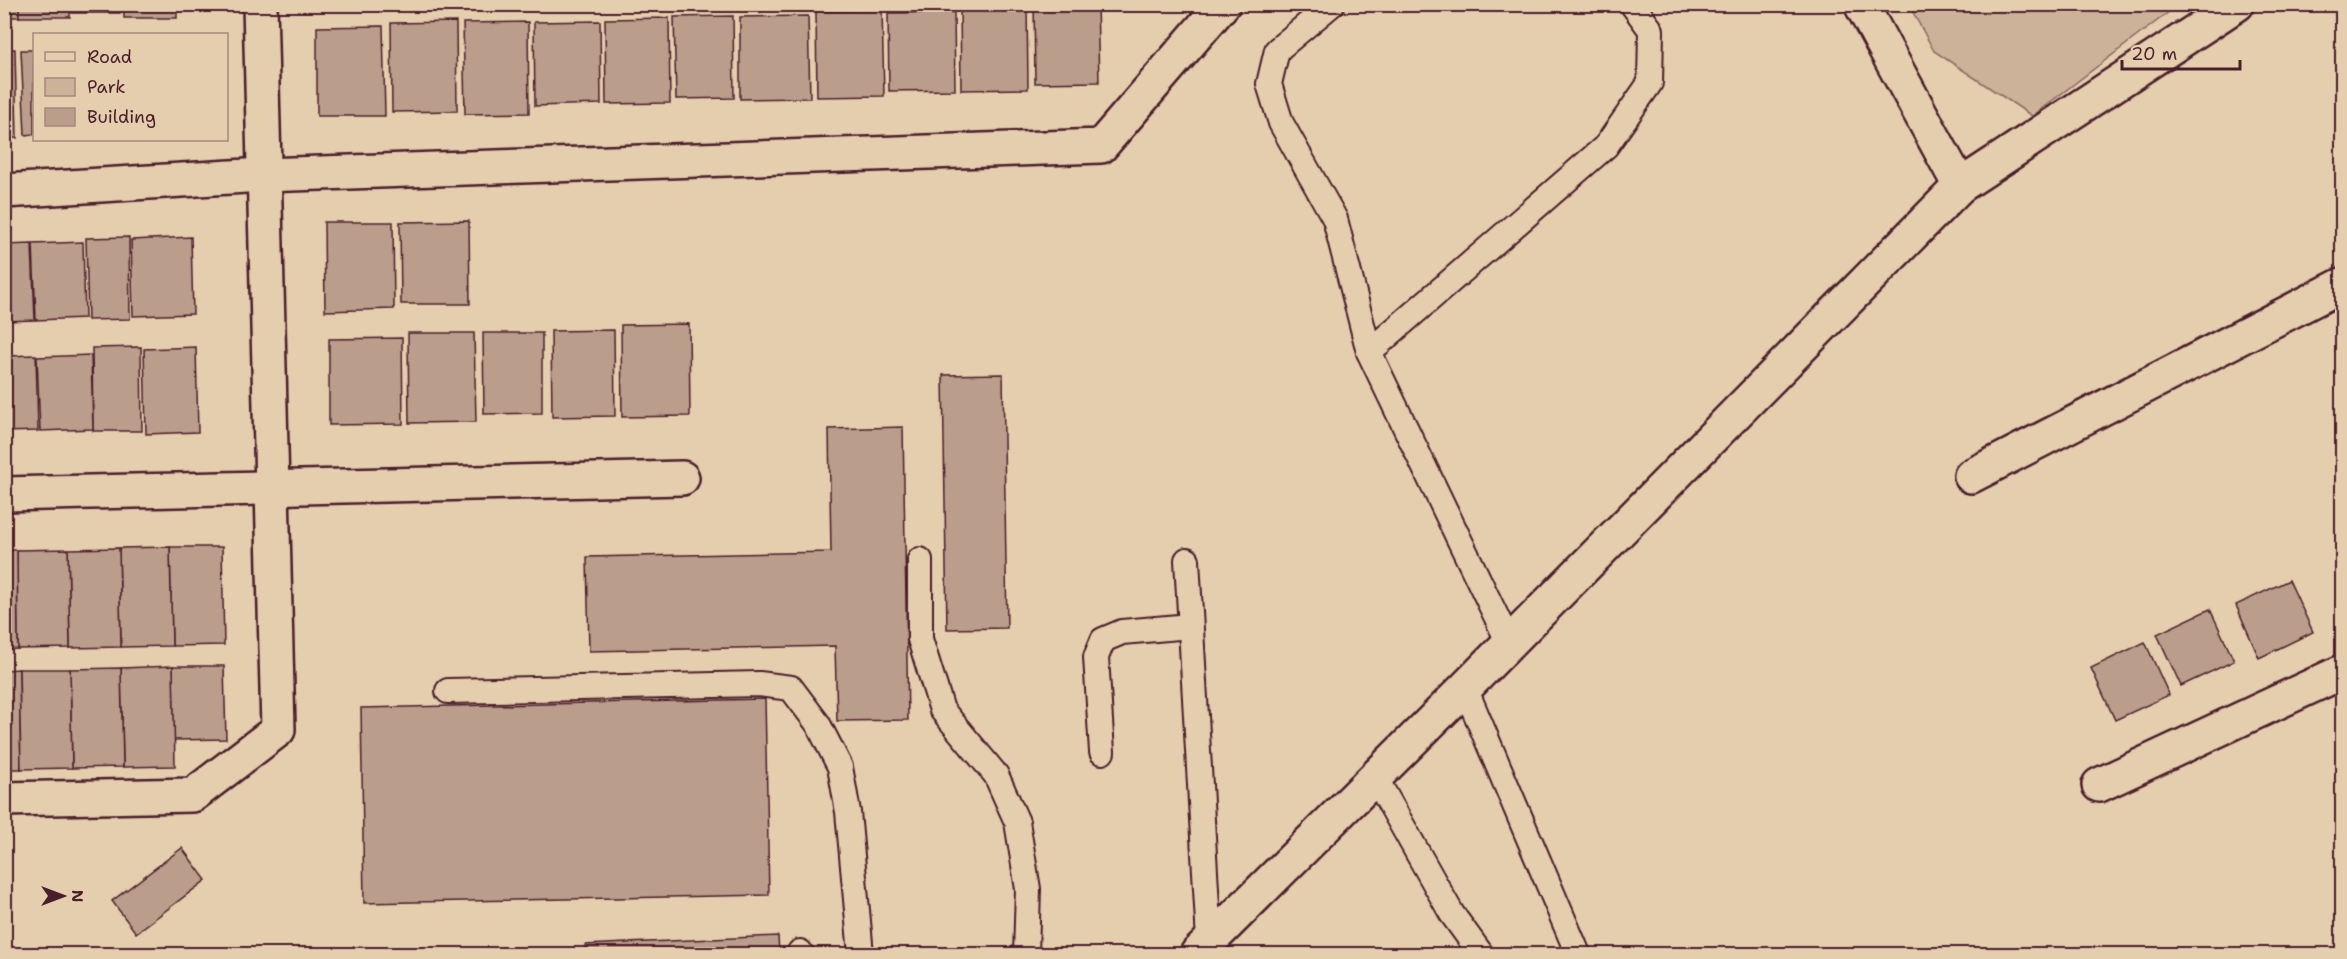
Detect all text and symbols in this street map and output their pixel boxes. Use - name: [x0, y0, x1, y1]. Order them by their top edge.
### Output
- legend: [33, 33, 228, 141]
- scale bar: [2122, 33, 2240, 71]
- text: 20 m: [2131, 42, 2177, 66]
- text: Road: [87, 45, 132, 69]
- text: Park: [87, 75, 126, 99]
- text: Building: [87, 105, 156, 129]
- north arrow: [33, 866, 93, 926]
- text: N: [67, 890, 88, 902]

